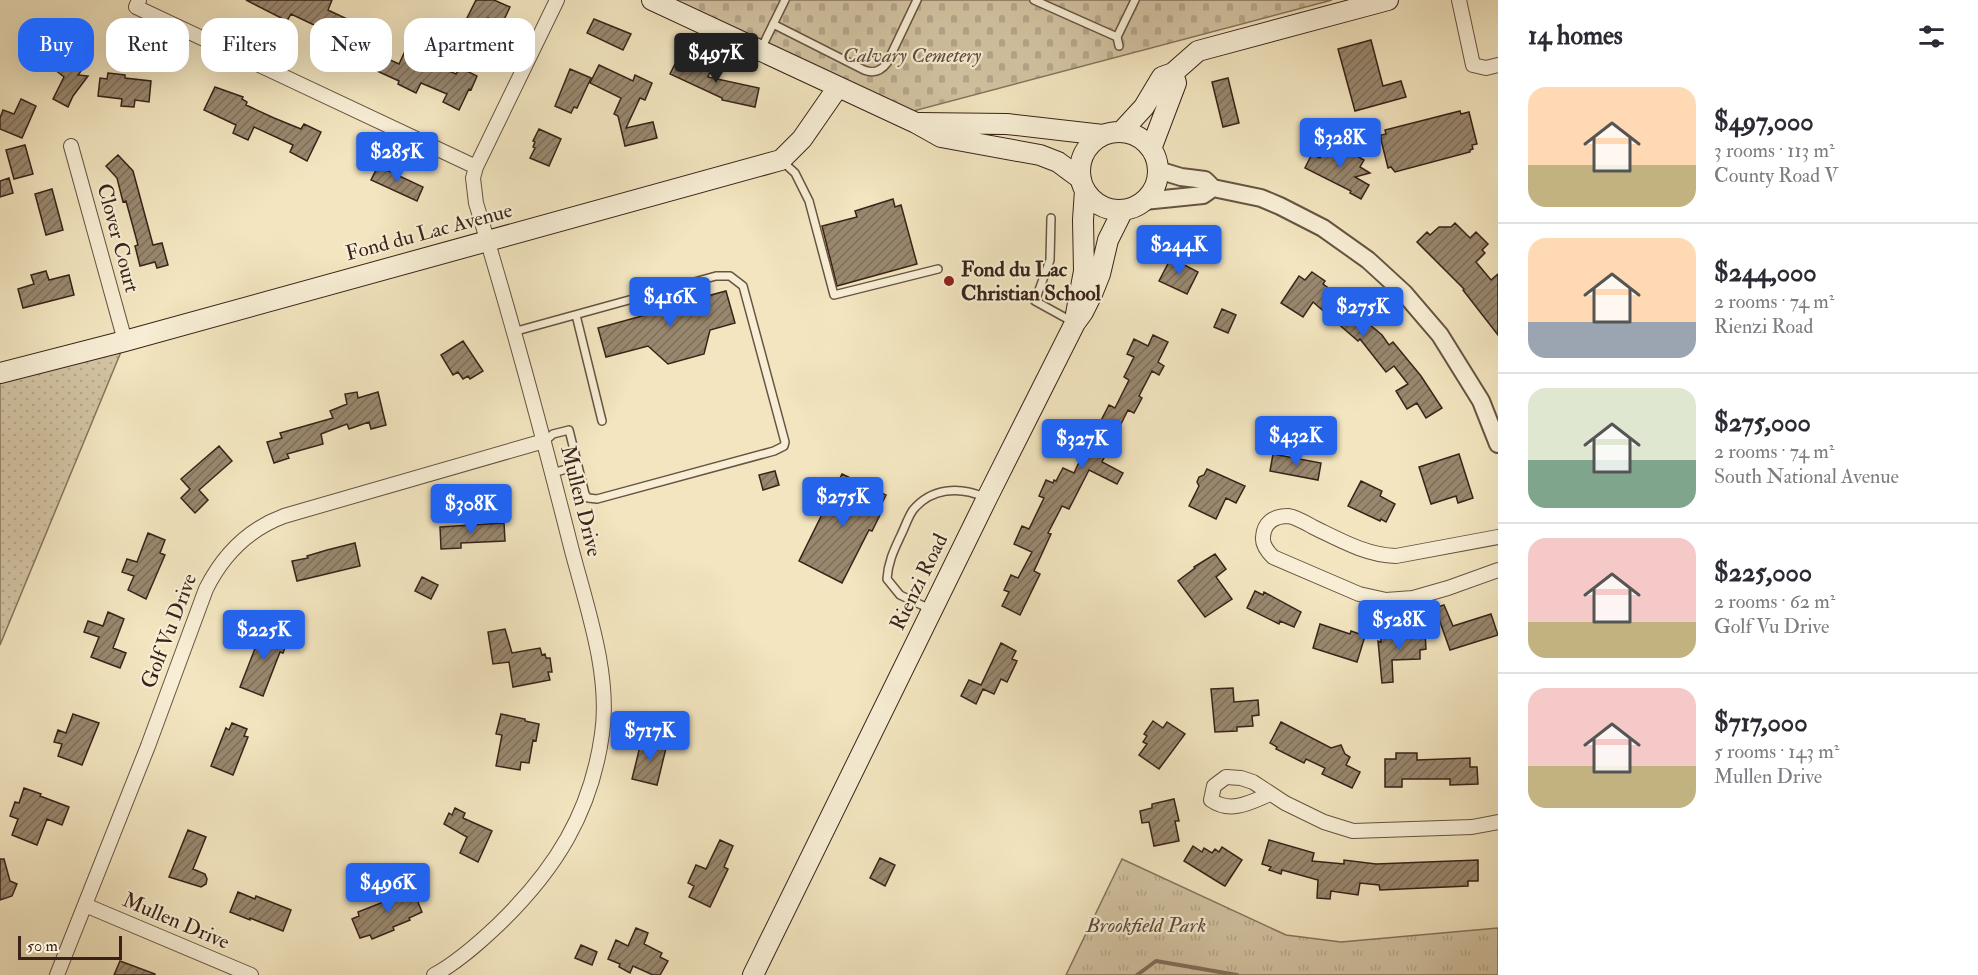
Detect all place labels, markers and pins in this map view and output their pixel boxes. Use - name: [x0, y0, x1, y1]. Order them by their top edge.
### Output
- pin: $497K: [674, 33, 758, 84]
- pin: $328K: [1298, 118, 1382, 169]
- pin: $285K: [355, 132, 439, 183]
- pin: $244K: [1137, 225, 1221, 276]
- place label: Fond du Lac Christian School: [961, 256, 1102, 307]
- marker: Fond du Lac Christian School: [942, 274, 956, 288]
- pin: $416K: [628, 277, 712, 328]
- pin: $275K: [1321, 287, 1405, 338]
- pin: $432K: [1254, 416, 1338, 467]
- pin: $327K: [1040, 419, 1124, 470]
- pin: $275K: [801, 477, 885, 528]
- pin: $308K: [429, 484, 513, 535]
- pin: $528K: [1357, 600, 1441, 651]
- pin: $225K: [222, 610, 306, 661]
- pin: $717K: [608, 711, 692, 762]
- pin: $496K: [346, 863, 430, 914]

